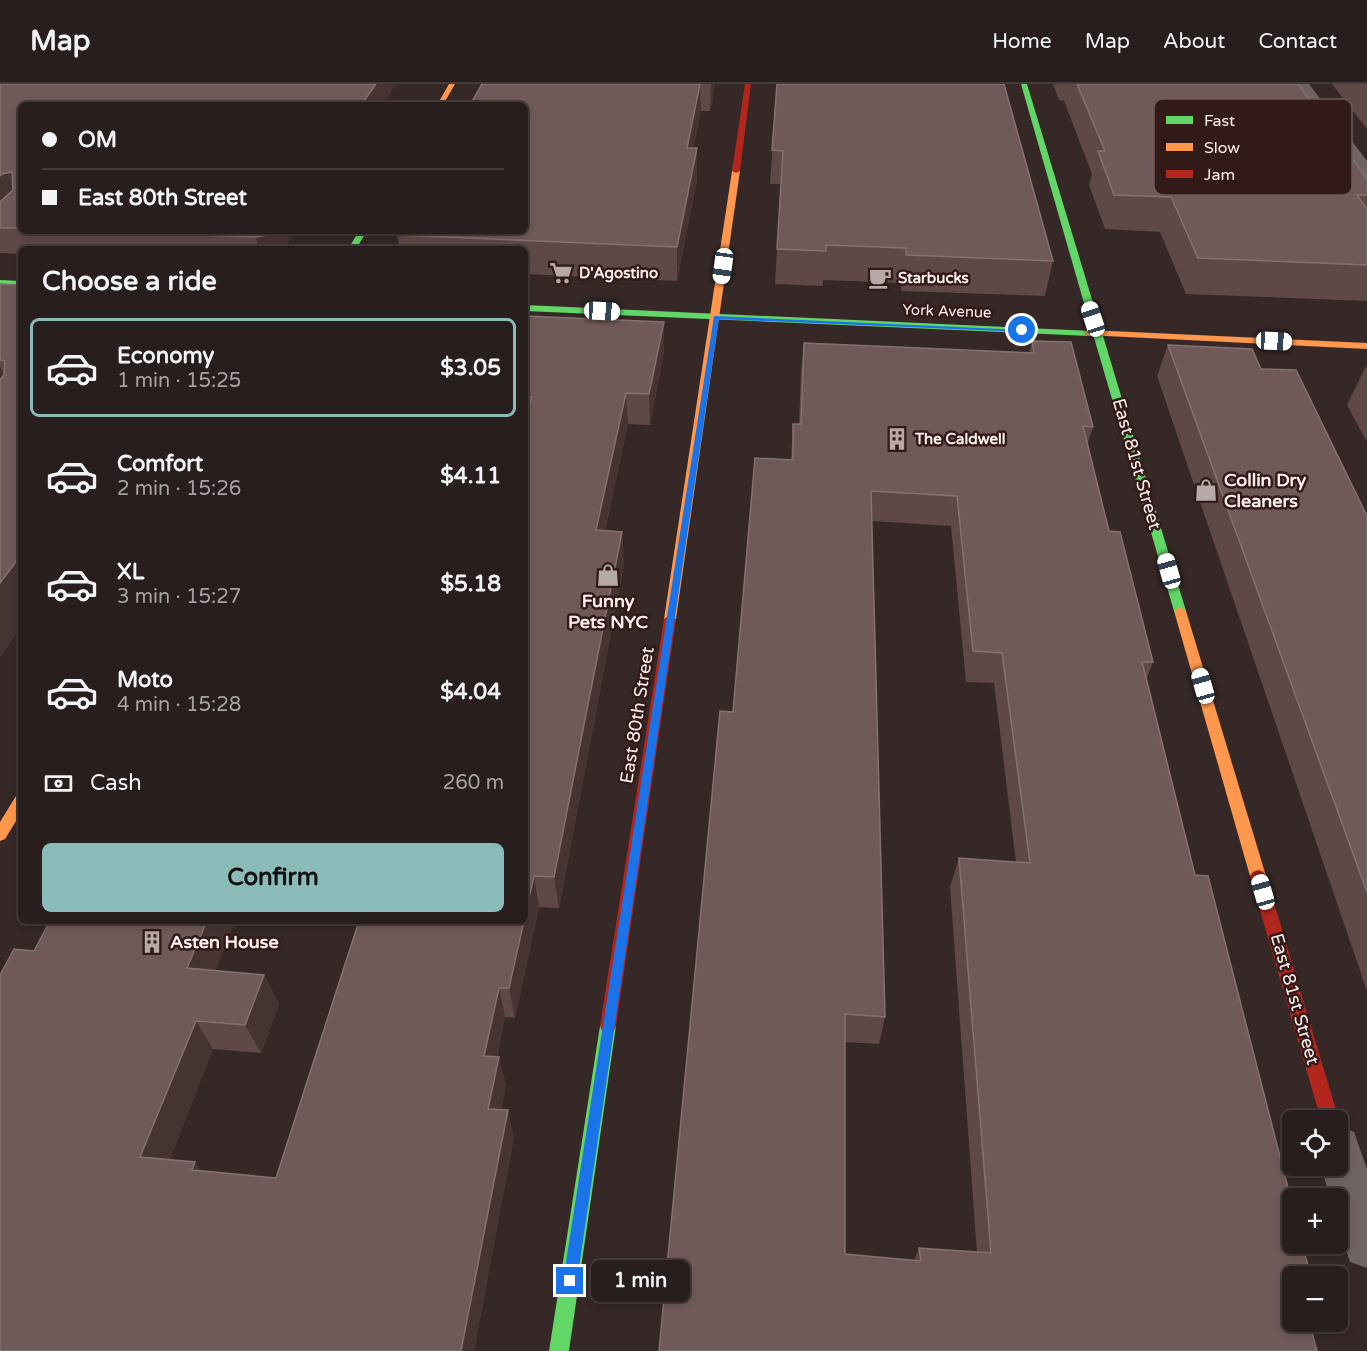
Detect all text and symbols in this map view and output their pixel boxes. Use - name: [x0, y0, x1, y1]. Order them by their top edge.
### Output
- text: Map: [30, 24, 90, 58]
- text: Home: [992, 29, 1052, 54]
- text: Map: [1085, 29, 1130, 54]
- text: About: [1163, 29, 1225, 54]
- text: Contact: [1258, 29, 1337, 54]
- legend: [1154, 99, 1352, 195]
- text: Fast: [1204, 111, 1235, 131]
- text: OM: [78, 127, 117, 153]
- text: Slow: [1204, 138, 1240, 158]
- text: Jam: [1204, 165, 1235, 185]
- text: East 80th Street: [78, 185, 247, 211]
- car: [712, 247, 734, 285]
- supermarket icon: D'Agostino: [548, 260, 574, 286]
- place label: D'Agostino: [579, 264, 658, 283]
- text: Choose a ride: [42, 265, 217, 298]
- cafe icon: Starbucks: [867, 265, 893, 291]
- place label: Starbucks: [898, 269, 969, 287]
- car: [1079, 299, 1107, 339]
- street label: York Avenue: [902, 300, 992, 322]
- car: [584, 301, 620, 321]
- route start: [1008, 316, 1035, 343]
- car: [1256, 331, 1292, 351]
- icon: car: [45, 341, 99, 395]
- text: Economy: [117, 343, 214, 369]
- text: $3.05: [440, 355, 501, 381]
- text: 1 min · 15:25: [117, 369, 241, 393]
- street label: East 81st Street: [1108, 396, 1166, 532]
- building icon: The Caldwell: [884, 426, 910, 452]
- place label: The Caldwell: [914, 430, 1005, 448]
- icon: car: [45, 449, 99, 503]
- text: Comfort: [117, 451, 203, 477]
- text: $4.11: [440, 463, 501, 489]
- place label: Collin Dry Cleaners: [1224, 469, 1307, 512]
- text: 2 min · 15:26: [117, 477, 241, 501]
- shop icon: Collin Dry Cleaners: [1193, 477, 1219, 503]
- car: [1155, 551, 1183, 591]
- icon: car: [45, 557, 99, 611]
- text: XL: [117, 559, 144, 585]
- shop icon: Funny Pets NYC: [595, 562, 621, 588]
- text: $5.18: [440, 571, 501, 597]
- text: 3 min · 15:27: [117, 585, 241, 609]
- place label: Funny Pets NYC: [568, 590, 649, 633]
- street label: East 80th Street: [615, 645, 659, 785]
- icon: car: [45, 665, 99, 719]
- car: [1189, 666, 1217, 706]
- text: Moto: [117, 667, 173, 693]
- text: $4.04: [440, 679, 501, 705]
- text: 4 min · 15:28: [117, 693, 241, 717]
- icon: cash: [42, 767, 75, 800]
- text: Cash: [90, 770, 142, 796]
- text: 260 m: [443, 771, 504, 795]
- button: Confirm: [42, 843, 504, 912]
- car: [1249, 872, 1277, 912]
- building icon: Asten House: [139, 929, 165, 955]
- place label: Asten House: [170, 931, 279, 953]
- street label: East 81st Street: [1266, 931, 1324, 1067]
- map controls: [1282, 1110, 1348, 1332]
- button: locate: [1282, 1110, 1348, 1176]
- button: +: [1282, 1188, 1348, 1254]
- callout: 1 min: [591, 1260, 690, 1302]
- button: −: [1282, 1266, 1348, 1332]
- route end: [556, 1267, 583, 1294]
- text: 1 min: [614, 1269, 667, 1293]

